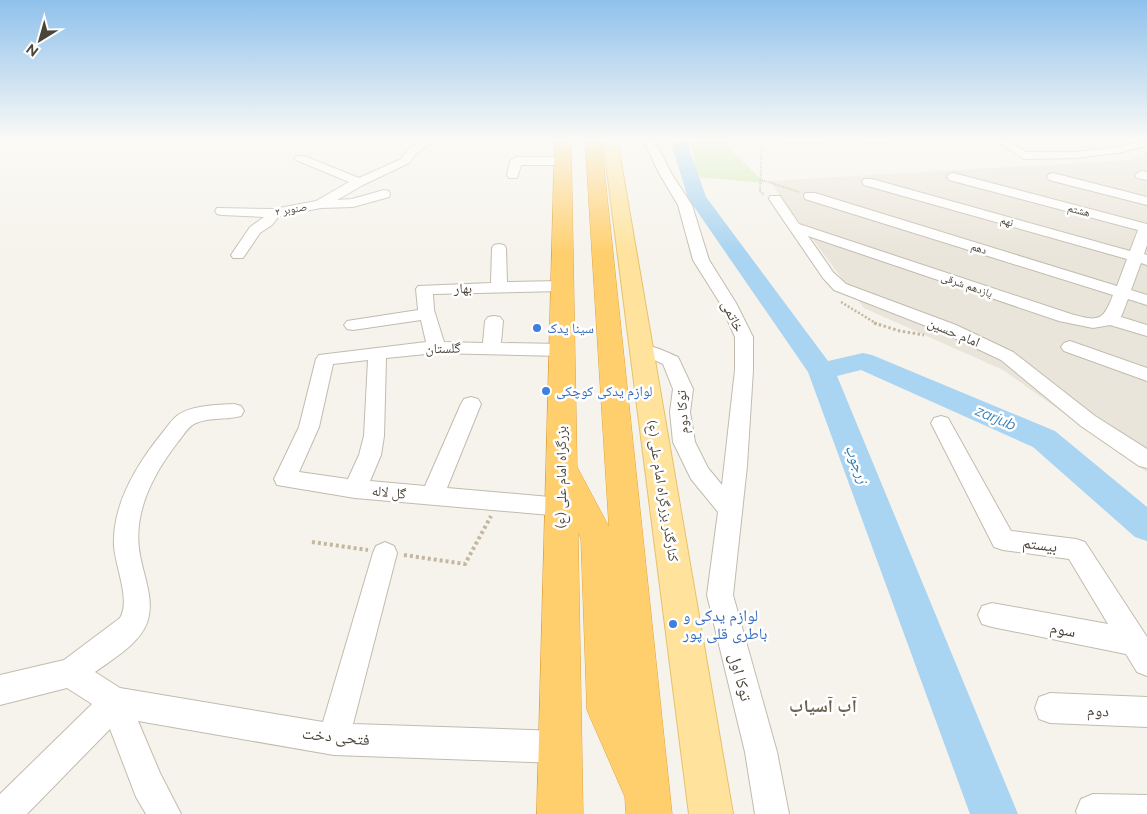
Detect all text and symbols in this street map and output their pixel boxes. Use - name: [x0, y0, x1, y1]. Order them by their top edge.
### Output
- north arrow: [15, 15, 65, 65]
- text: N: [23, 41, 41, 60]
- street label: صنوبر ۲: [274, 200, 308, 219]
- street label: هشتم: [1066, 201, 1092, 221]
- street label: نهم: [999, 213, 1015, 230]
- street label: دهم: [969, 240, 989, 258]
- street label: یازدهم شرقی: [939, 271, 995, 301]
- street label: بهار: [453, 280, 472, 297]
- street label: خاتمی: [718, 298, 747, 335]
- street label: امام حسین: [925, 314, 982, 352]
- place label: سینا یدک: [547, 320, 594, 336]
- marker: سینا یدک: [531, 322, 543, 334]
- street label: گلستان: [425, 340, 461, 357]
- place label: لوازم یدکی کوچکی: [556, 383, 652, 401]
- marker: لوازم یدکی کوچکی: [540, 385, 552, 397]
- street label: توکا دوم: [673, 390, 693, 434]
- water label: zarjub: [972, 401, 1019, 434]
- street label: کنارگذر بزرگراه امام علی (ع): [642, 419, 682, 563]
- street label: بزرگراه امام علی (ع): [553, 426, 571, 528]
- water label: زرجوب: [841, 442, 873, 488]
- street label: گل لاله: [371, 482, 407, 503]
- street label: بیستم: [1021, 533, 1058, 557]
- place label: لوازم یدکی و باطری قلی پور: [682, 606, 767, 644]
- marker: لوازم یدکی و باطری قلی پور: [667, 618, 679, 630]
- street label: سوم: [1048, 618, 1077, 642]
- street label: توکا اول: [724, 651, 756, 704]
- district label: آب آسیاب: [789, 695, 857, 717]
- street label: دوم: [1087, 701, 1109, 721]
- street label: فتحی دخت: [301, 723, 371, 750]

